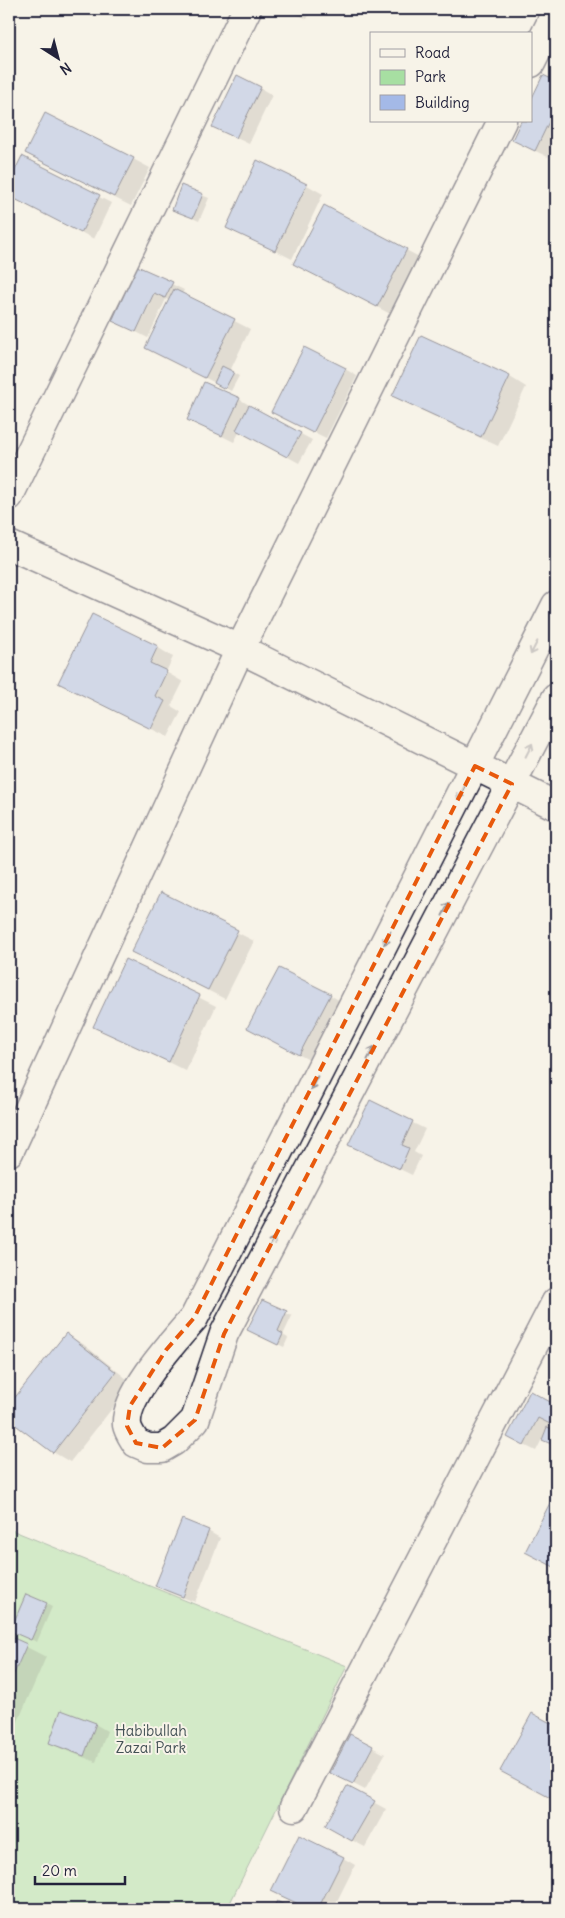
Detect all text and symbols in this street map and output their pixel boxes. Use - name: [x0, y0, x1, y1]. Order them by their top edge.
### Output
- north arrow: [32, 32, 82, 82]
- legend: [370, 32, 532, 122]
- text: Road: [415, 43, 450, 62]
- text: N: [56, 58, 75, 79]
- text: Park: [415, 67, 446, 86]
- text: Building: [415, 93, 470, 112]
- one-way arrow: [529, 640, 538, 655]
- one-way arrow: [524, 742, 534, 757]
- one-way arrow: [456, 785, 465, 800]
- one-way arrow: [441, 902, 451, 917]
- one-way arrow: [382, 930, 391, 945]
- one-way arrow: [366, 1046, 376, 1061]
- one-way arrow: [309, 1075, 318, 1090]
- one-way arrow: [267, 1237, 276, 1252]
- park label: Habibullah Zazai Park: [115, 1721, 187, 1757]
- scale bar: [35, 1853, 125, 1885]
- text: 20 m: [42, 1861, 77, 1880]

